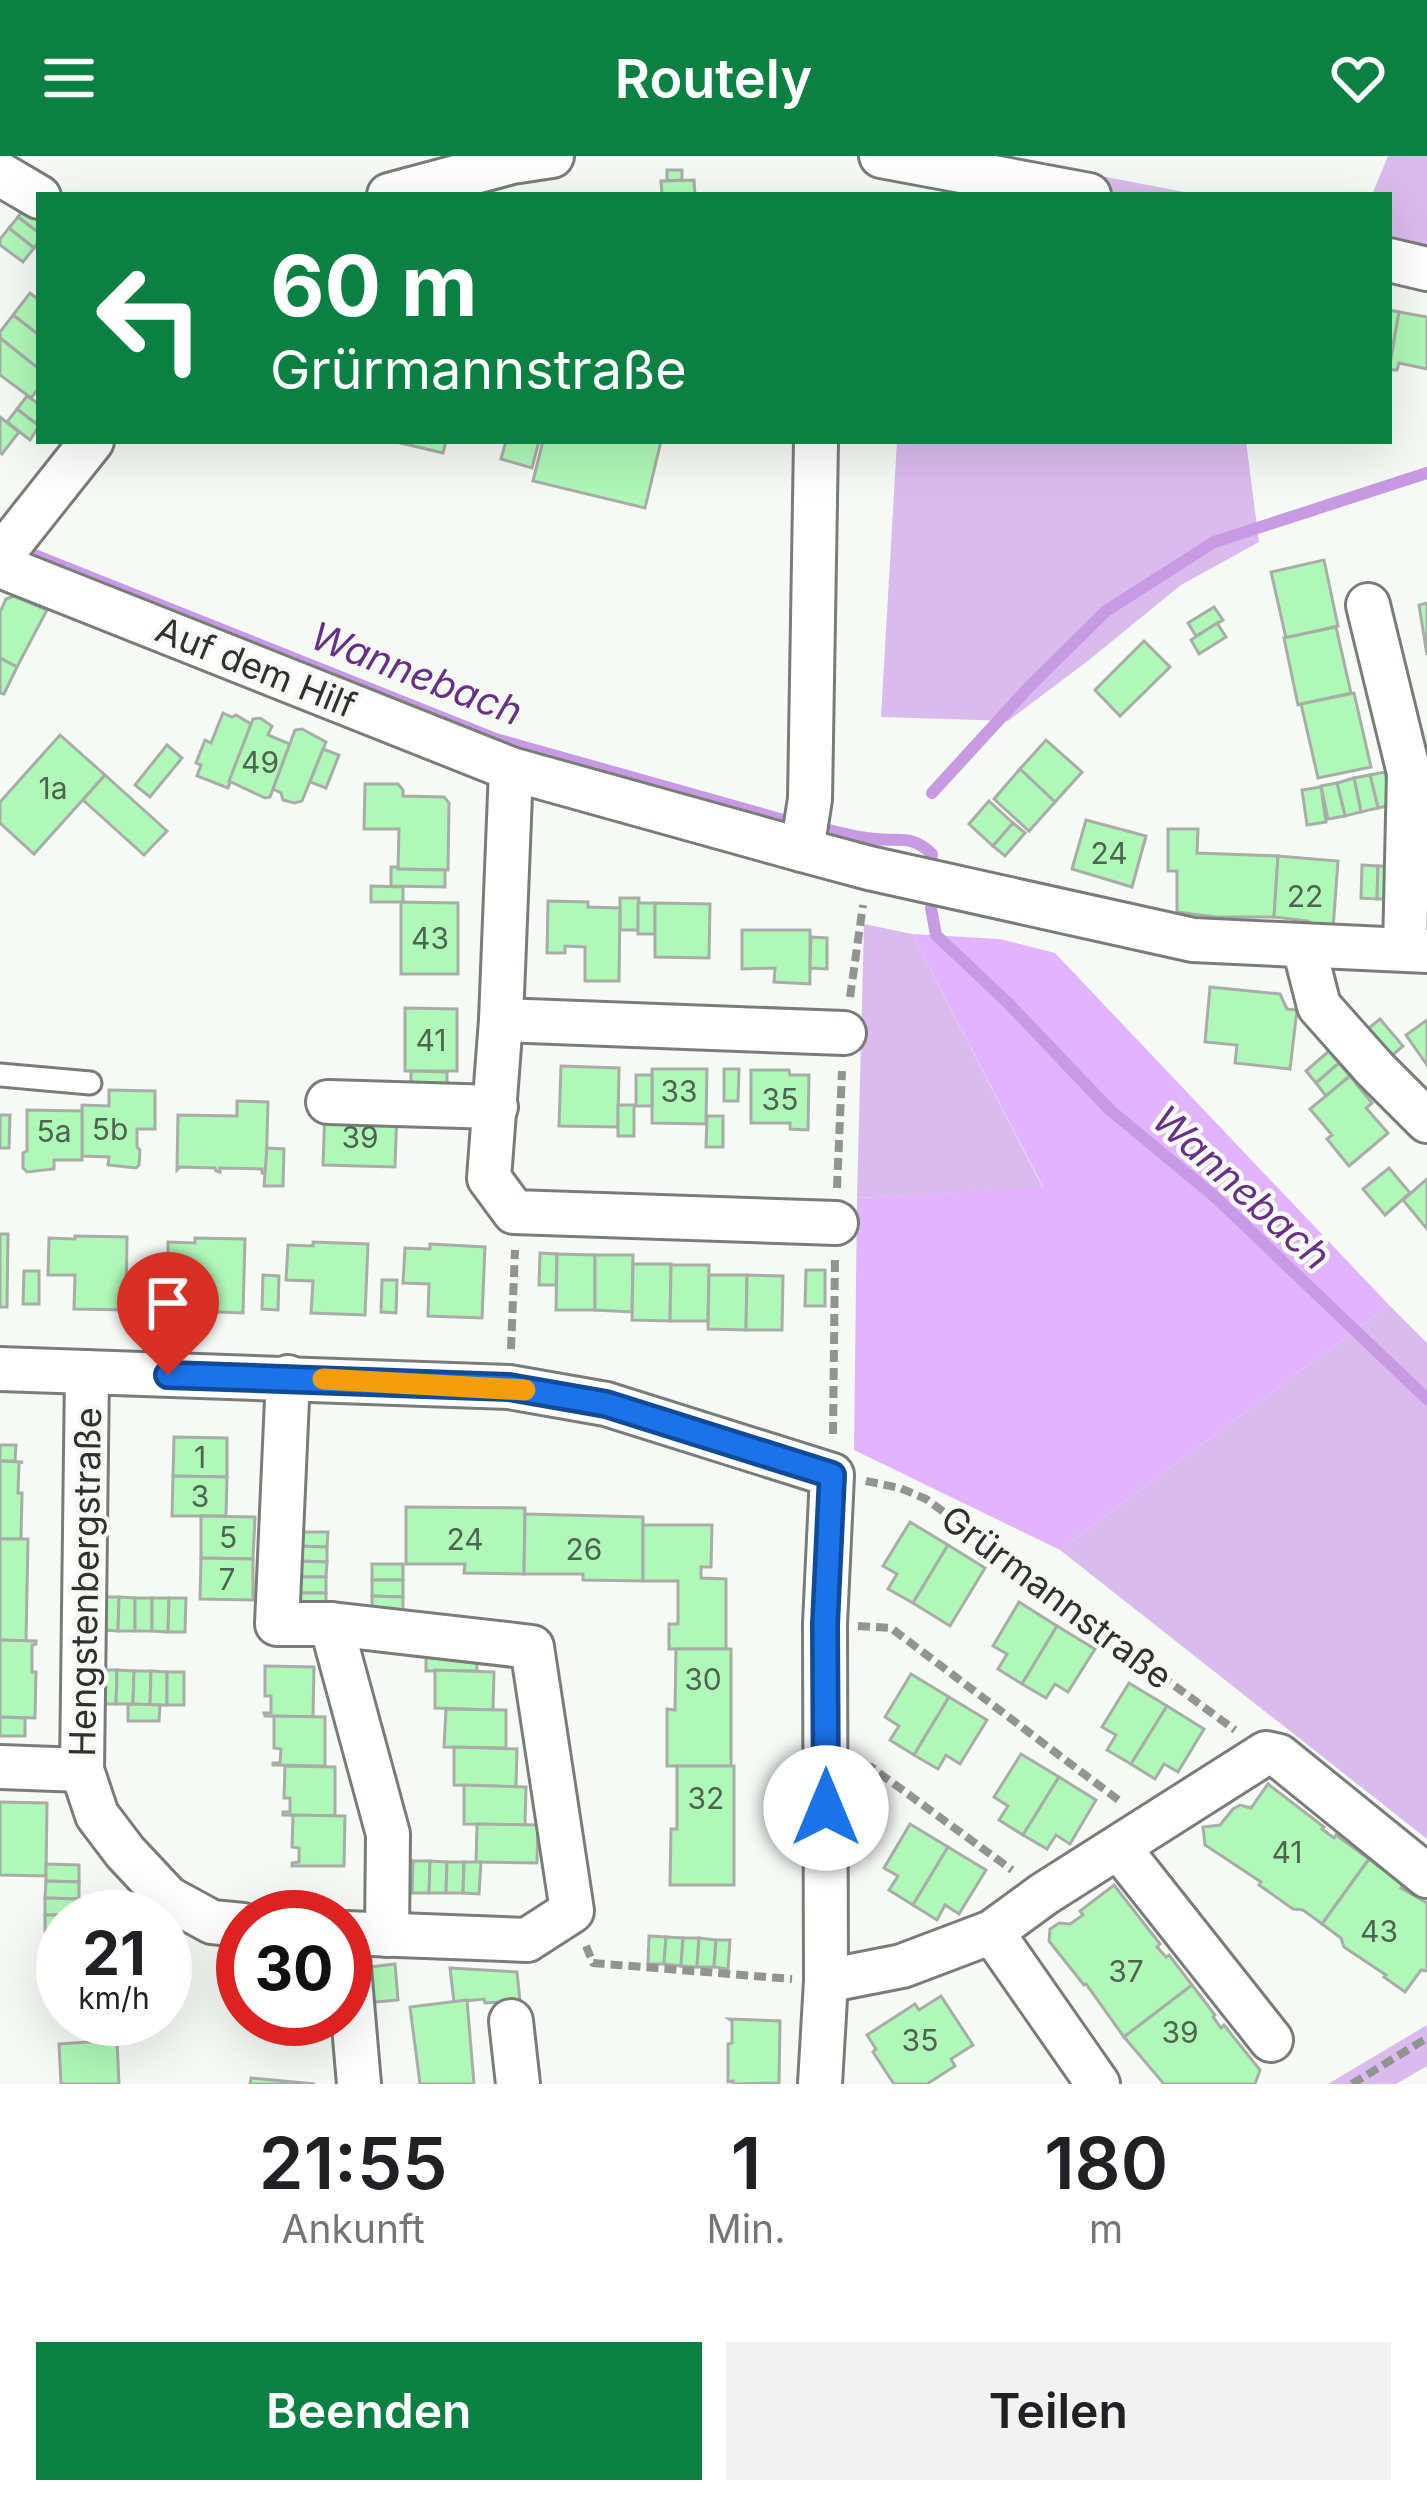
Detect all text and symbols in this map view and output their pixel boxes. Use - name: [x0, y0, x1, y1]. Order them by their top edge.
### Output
- icon: menu: [36, 45, 102, 111]
- icon: heart: [1325, 45, 1391, 111]
- text: Routely: [615, 46, 812, 111]
- text: 60 m: [270, 235, 478, 336]
- icon: left: [72, 240, 228, 396]
- text: Grürmannstraße: [270, 337, 687, 402]
- street label: Auf dem Hilf: [150, 607, 362, 727]
- water label: Wannebach: [305, 611, 529, 735]
- house number: 49: [241, 744, 279, 780]
- house number: 1a: [38, 770, 68, 806]
- house number: 24: [1090, 835, 1128, 871]
- house number: 22: [1287, 878, 1323, 914]
- house number: 43: [411, 920, 449, 956]
- house number: 41: [416, 1022, 447, 1058]
- house number: 33: [660, 1073, 698, 1109]
- house number: 35: [762, 1081, 798, 1117]
- water label: Wannebach: [1144, 1095, 1340, 1279]
- house number: 5b: [92, 1111, 128, 1147]
- house number: 5a: [36, 1113, 72, 1149]
- house number: 39: [341, 1119, 379, 1155]
- pin: [117, 1252, 219, 1375]
- icon: arrive: [135, 1270, 201, 1336]
- street label: Hengstenbergstraße: [60, 1407, 110, 1757]
- house number: 1: [194, 1439, 206, 1475]
- house number: 3: [191, 1478, 209, 1514]
- street label: Grürmannstraße: [933, 1496, 1181, 1698]
- house number: 5: [219, 1519, 237, 1555]
- house number: 24: [446, 1521, 484, 1557]
- house number: 26: [566, 1531, 602, 1567]
- house number: 7: [219, 1561, 235, 1597]
- house number: 30: [684, 1661, 722, 1697]
- position arrow: [763, 1745, 889, 1871]
- house number: 32: [688, 1780, 724, 1816]
- house number: 41: [1272, 1834, 1303, 1870]
- speed limit sign: 30: [216, 1890, 372, 2046]
- house number: 43: [1360, 1913, 1398, 1949]
- text: 21: [82, 1917, 146, 1989]
- house number: 37: [1108, 1953, 1144, 1989]
- text: km/h: [78, 1980, 150, 2016]
- house number: 39: [1161, 2014, 1199, 2050]
- house number: 35: [902, 2022, 938, 2058]
- text: 21:55: [259, 2119, 448, 2206]
- text: 1: [731, 2119, 761, 2206]
- text: 180: [1044, 2119, 1168, 2206]
- text: Ankunft: [282, 2205, 425, 2252]
- text: Min.: [706, 2205, 785, 2252]
- text: m: [1089, 2205, 1123, 2252]
- button: Beenden: [36, 2342, 702, 2480]
- button: Teilen: [726, 2342, 1391, 2480]

